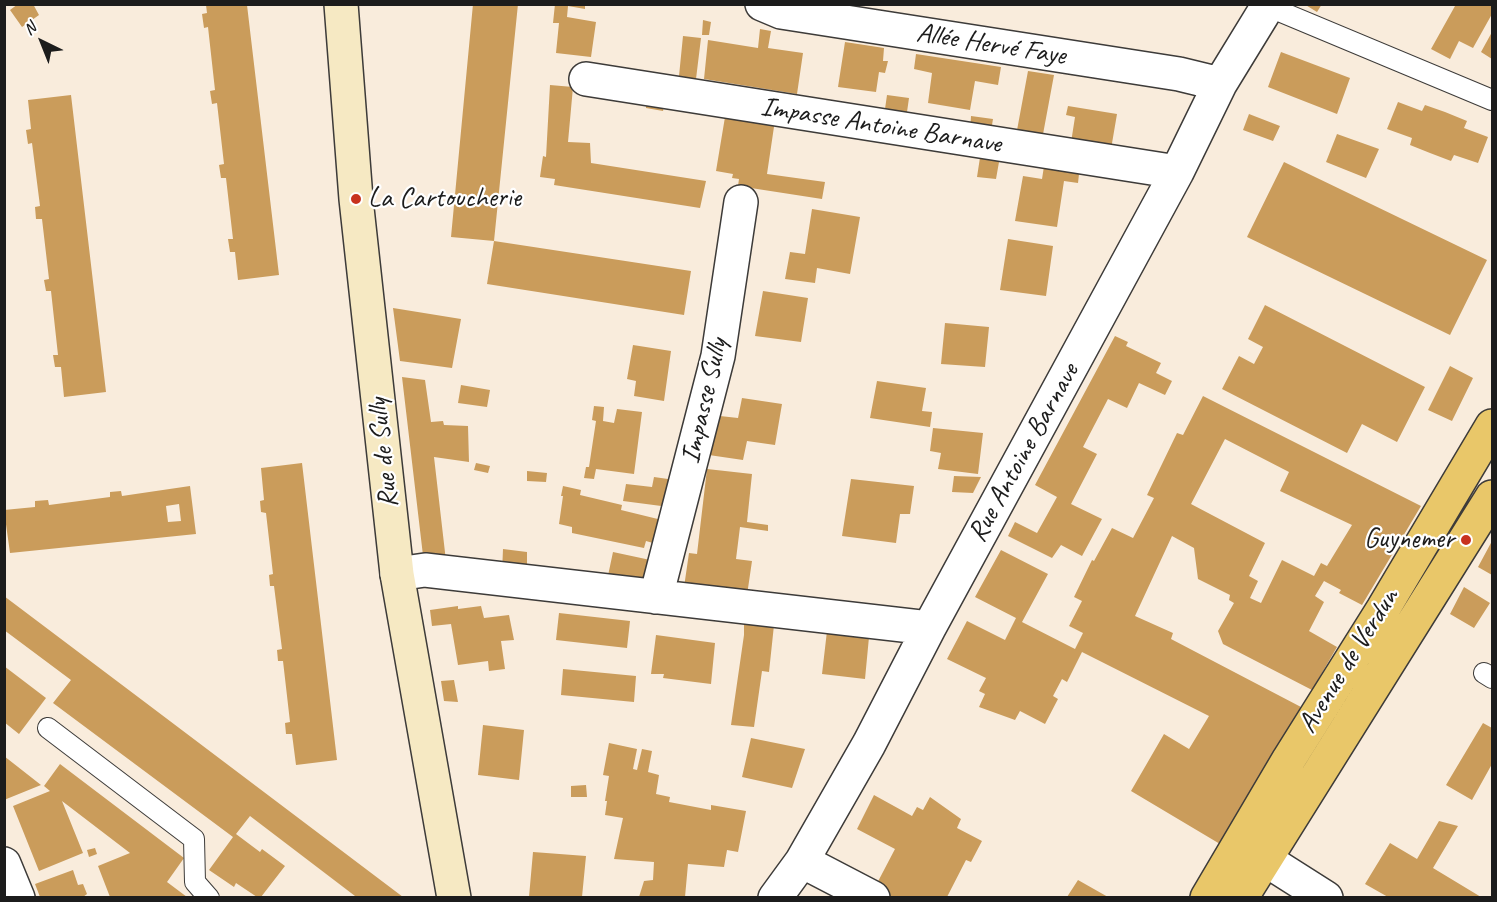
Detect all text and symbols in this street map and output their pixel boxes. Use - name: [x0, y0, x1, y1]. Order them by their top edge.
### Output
- north arrow: [12, 12, 72, 72]
- street label: Allée Hervé Faye: [914, 17, 1068, 73]
- text: N: [19, 18, 40, 40]
- street label: Impasse Antoine Barnave: [758, 90, 1004, 162]
- place label: La Cartoucherie: [368, 182, 521, 216]
- marker: La Cartoucherie: [349, 192, 363, 206]
- street label: Impasse Sully: [674, 335, 736, 467]
- street label: Rue Antoine Barnave: [961, 358, 1087, 548]
- street label: Rue de Sully: [362, 397, 406, 509]
- place label: Guynemer: [1364, 523, 1454, 557]
- marker: Guynemer: [1459, 533, 1473, 547]
- street label: Avenue de Verdun: [1291, 583, 1407, 739]

